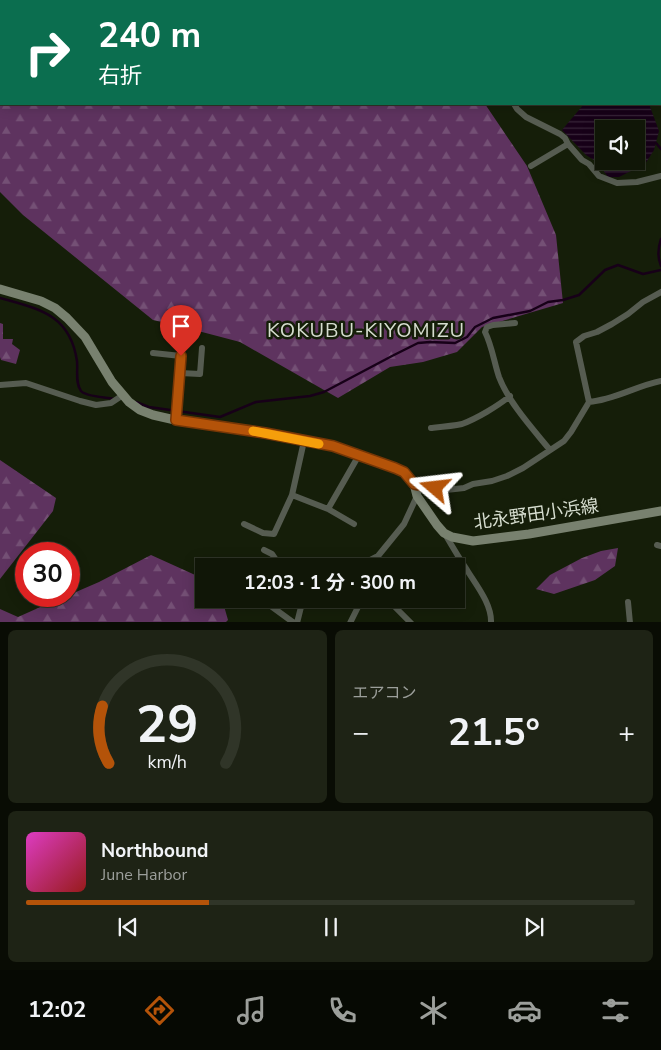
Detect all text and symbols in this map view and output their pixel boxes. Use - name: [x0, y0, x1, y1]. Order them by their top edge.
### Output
- text: 240 m: [98, 12, 201, 59]
- icon: right: [15, 20, 80, 85]
- text: 右折: [98, 61, 142, 91]
- map controls: [595, 120, 645, 170]
- button: sound: [595, 120, 645, 170]
- pin: [160, 305, 202, 356]
- icon: arrive: [167, 312, 195, 340]
- district label: KOKUBU-KIYOMIZU: [267, 317, 465, 344]
- position arrow: [408, 461, 460, 513]
- street label: 北永野田小浜線: [472, 493, 600, 535]
- speed limit sign: 30: [15, 542, 80, 607]
- text: 12:03 · 1 分 · 300 m: [244, 570, 416, 596]
- text: エアコン: [353, 682, 417, 704]
- text: 29: [136, 689, 198, 760]
- text: 21.5°: [448, 707, 540, 758]
- text: −: [353, 714, 369, 752]
- text: +: [618, 714, 635, 752]
- text: km/h: [148, 750, 187, 774]
- text: Northbound: [101, 838, 208, 864]
- text: June Harbor: [101, 864, 187, 886]
- icon: previous: [114, 913, 142, 941]
- icon: pause: [317, 913, 345, 941]
- icon: next: [520, 913, 548, 941]
- icon: directions: [142, 993, 177, 1028]
- icon: music: [234, 993, 269, 1028]
- icon: phone: [325, 993, 360, 1028]
- icon: climate: [416, 993, 451, 1028]
- icon: car: [507, 993, 542, 1028]
- icon: filters: [598, 993, 633, 1028]
- text: 12:02: [28, 995, 86, 1025]

